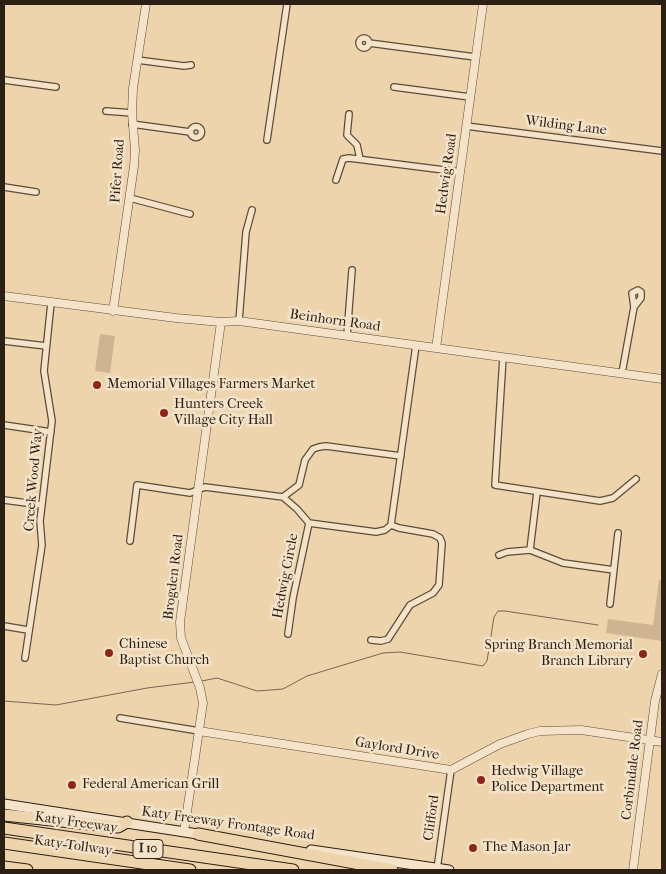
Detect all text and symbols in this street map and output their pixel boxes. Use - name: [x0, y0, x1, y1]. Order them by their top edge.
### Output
- street label: Wilding Lane: [524, 113, 608, 139]
- street label: Hedwig Road: [433, 132, 461, 216]
- street label: Pifer Road: [107, 138, 129, 204]
- street label: Beinhorn Road: [289, 306, 381, 336]
- place label: Memorial Villages Farmers Market: [107, 377, 315, 393]
- marker: Memorial Villages Farmers Market: [91, 379, 103, 391]
- place label: Hunters Creek Village City Hall: [174, 397, 273, 430]
- marker: Hunters Creek Village City Hall: [158, 407, 170, 419]
- street label: Creek Wood Way: [21, 428, 47, 532]
- street label: Hedwig Circle: [269, 532, 303, 620]
- street label: Brogden Road: [160, 533, 188, 621]
- place label: Chinese Baptist Church: [119, 637, 209, 670]
- place label: Spring Branch Memorial Branch Library: [484, 638, 633, 670]
- marker: Chinese Baptist Church: [103, 647, 115, 659]
- marker: Spring Branch Memorial Branch Library: [637, 648, 649, 660]
- street label: Corbindale Road: [619, 719, 647, 821]
- street label: Gaylord Drive: [354, 734, 440, 764]
- place label: Hedwig Village Police Department: [491, 764, 604, 796]
- marker: Hedwig Village Police Department: [475, 774, 487, 786]
- place label: Federal American Grill: [82, 777, 219, 793]
- marker: Federal American Grill: [66, 779, 78, 791]
- street label: Clifford: [420, 794, 444, 842]
- street label: Katy Freeway Frontage Road: [140, 804, 316, 844]
- street label: Katy Freeway: [34, 809, 118, 837]
- street label: Katy Tollway: [33, 832, 113, 860]
- road number: I 10: [133, 840, 163, 859]
- place label: The Mason Jar: [483, 840, 570, 856]
- marker: The Mason Jar: [467, 842, 479, 854]

